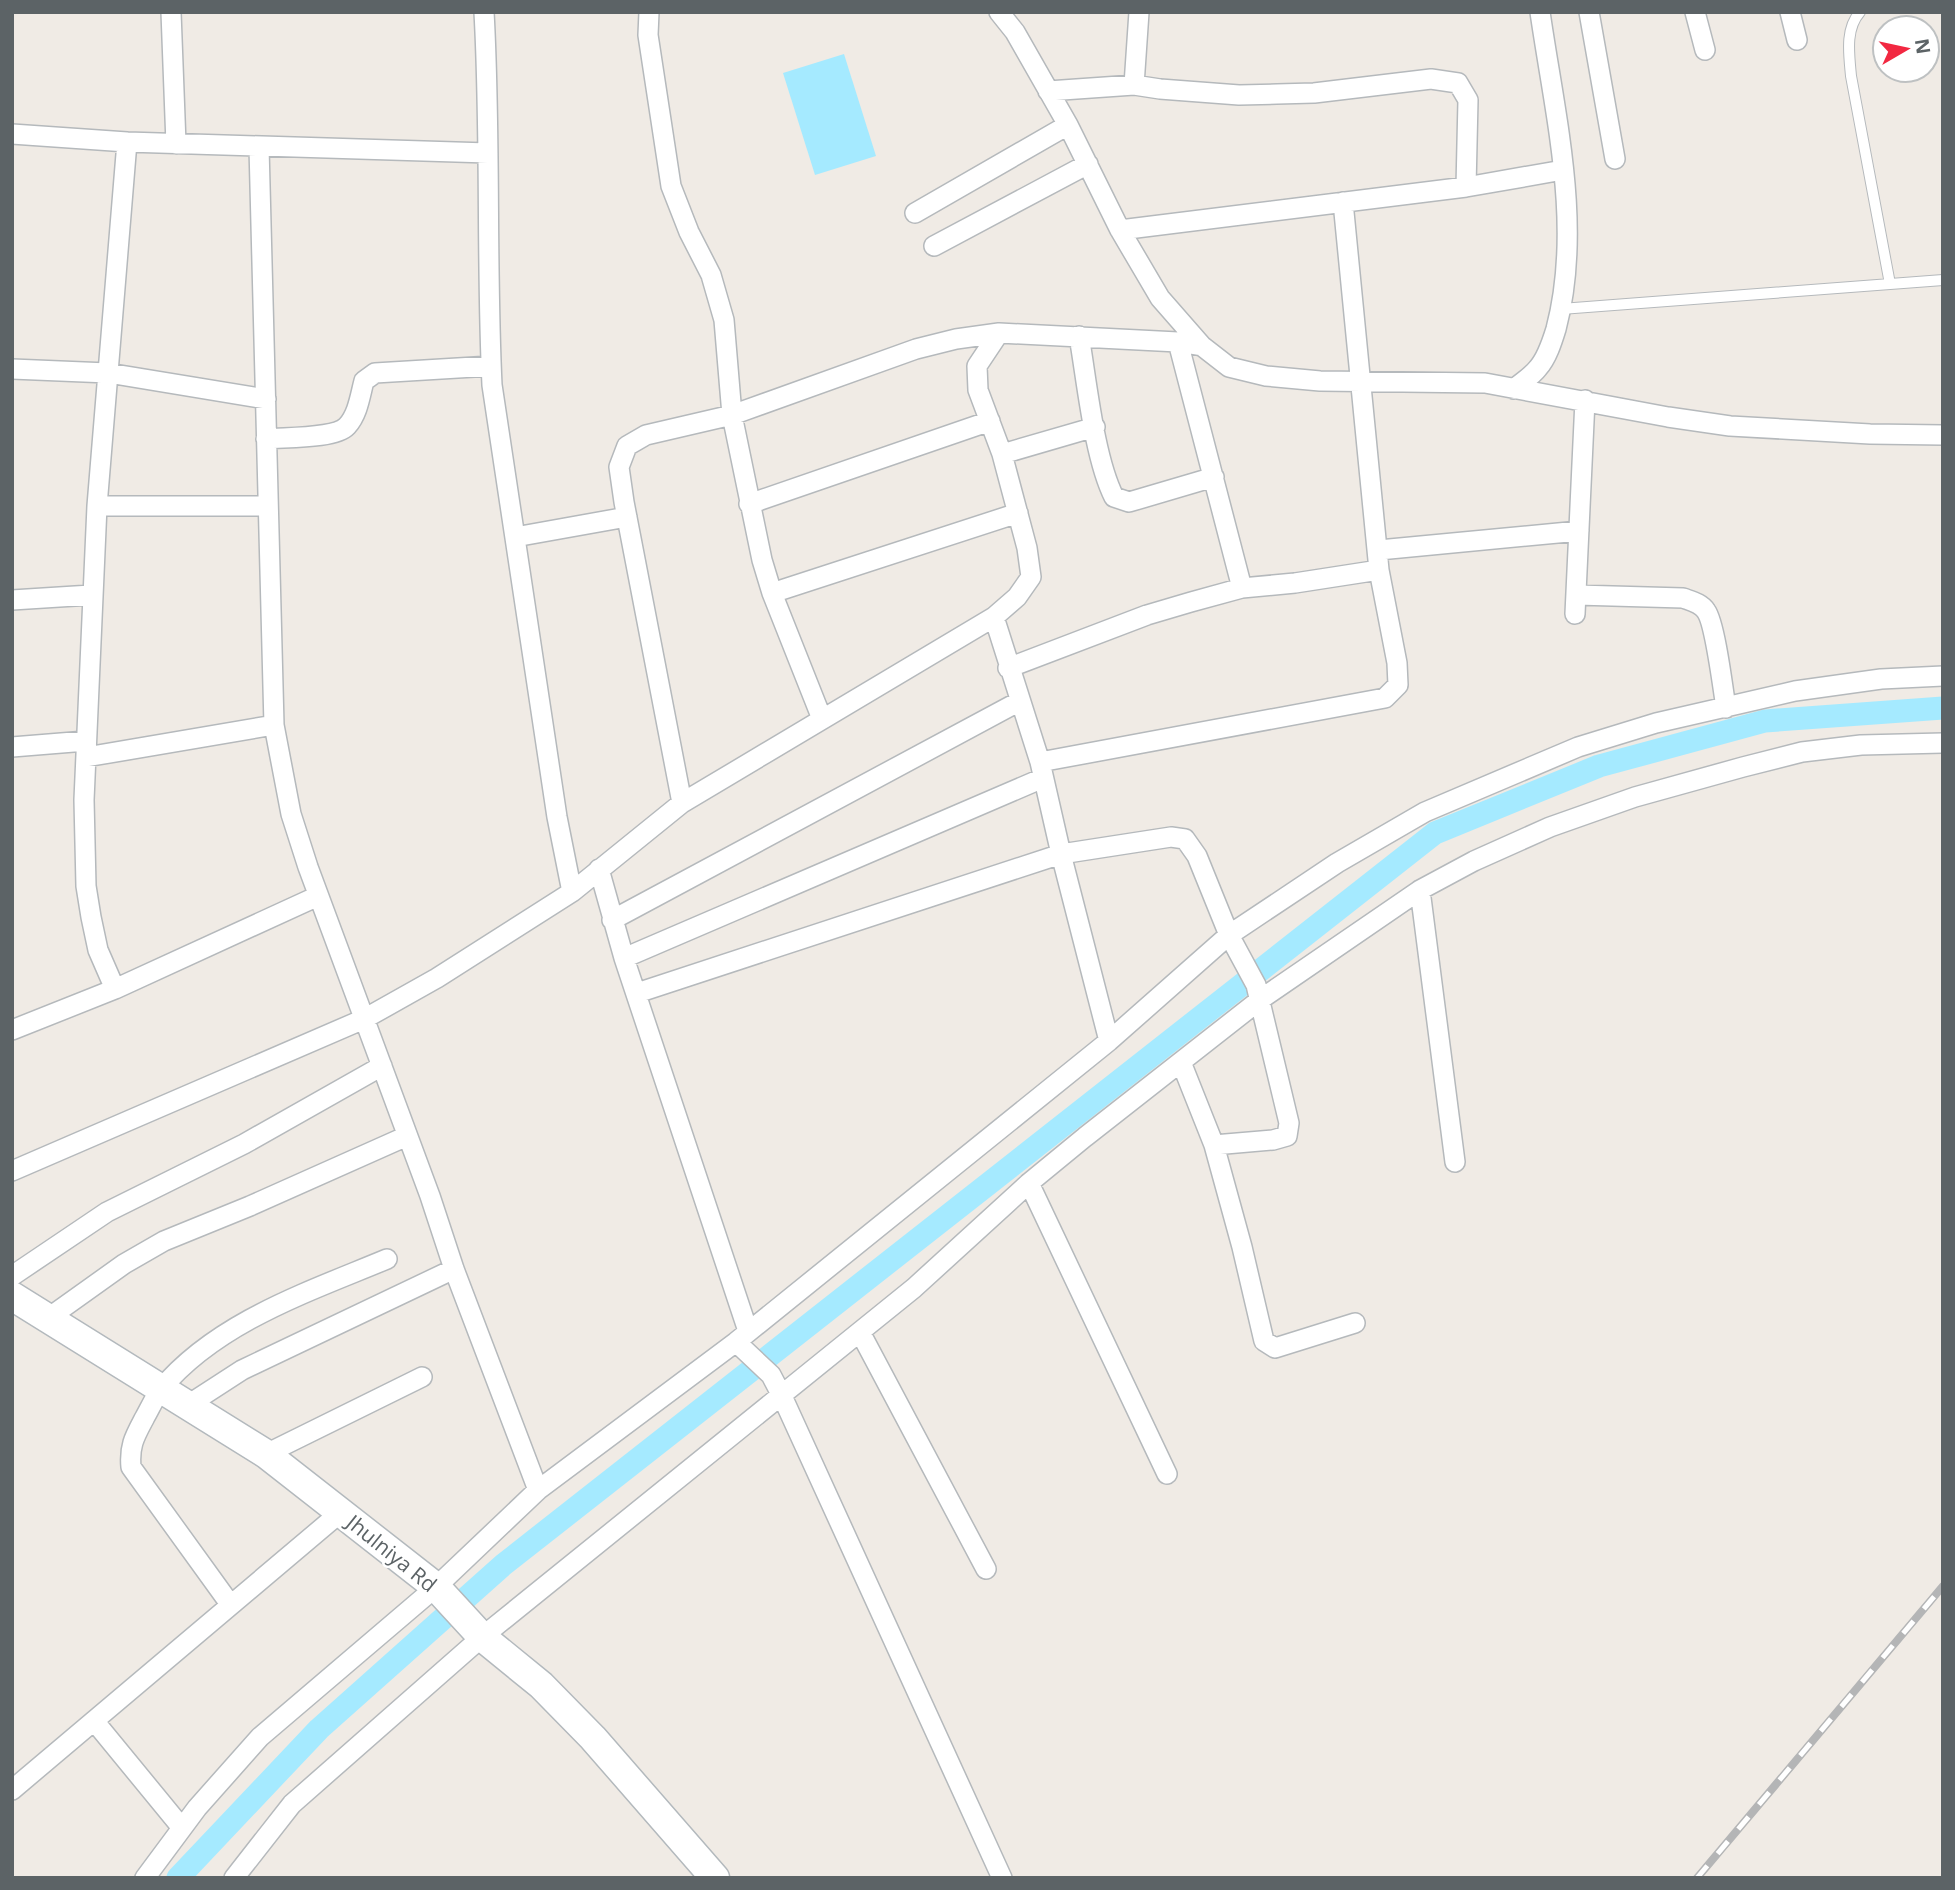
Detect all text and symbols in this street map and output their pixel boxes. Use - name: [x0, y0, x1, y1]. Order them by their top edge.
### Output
- north arrow: [1871, 14, 1941, 84]
- text: N: [1909, 37, 1937, 56]
- street label: Jhulniya Rd: [340, 1507, 443, 1598]

